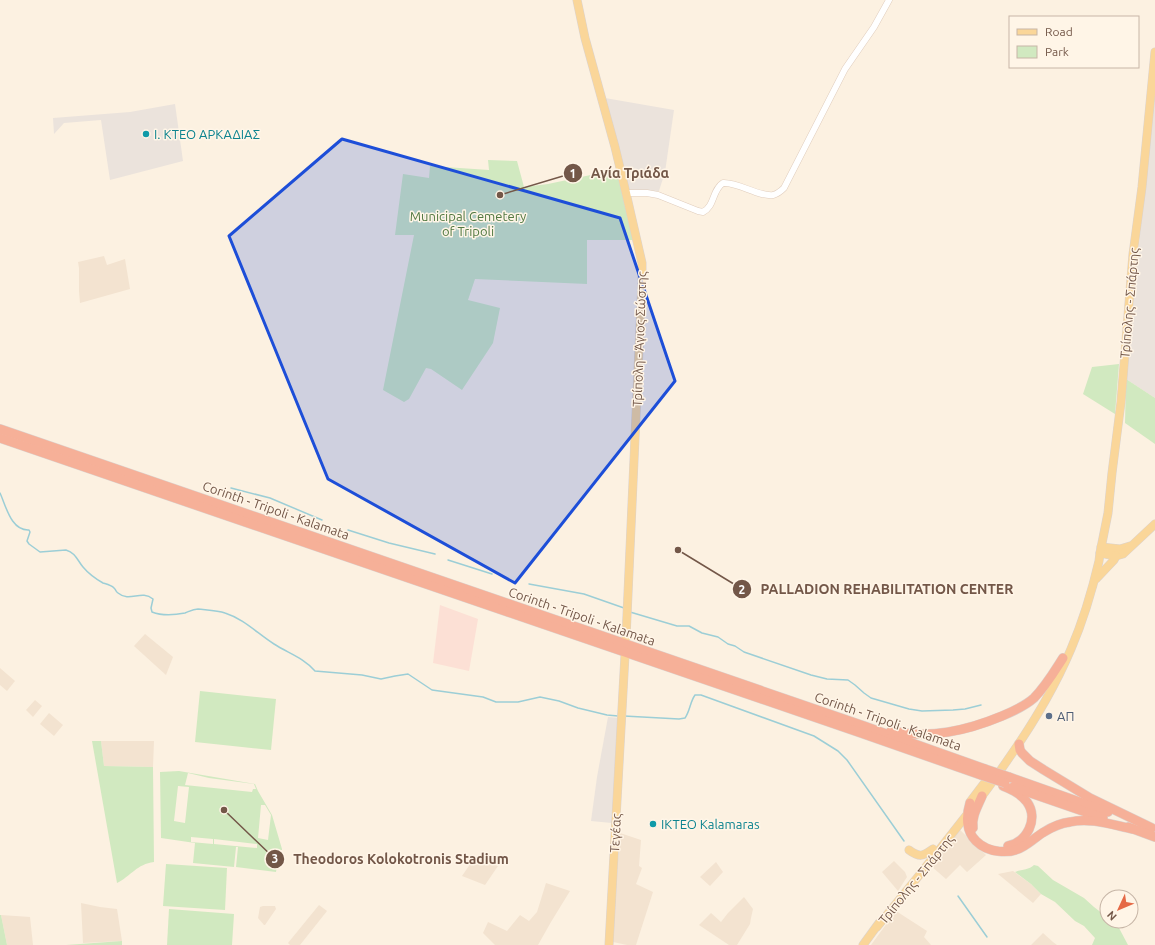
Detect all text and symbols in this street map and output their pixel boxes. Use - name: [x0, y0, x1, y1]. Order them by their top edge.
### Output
- legend: [1009, 16, 1139, 68]
- text: Road: [1045, 25, 1073, 38]
- text: Park: [1045, 45, 1069, 58]
- place label: Ι. ΚΤΕΟ ΑΡΚΑΔΙΑΣ: [154, 127, 260, 141]
- marker: Ι. ΚΤΕΟ ΑΡΚΑΔΙΑΣ: [141, 129, 151, 139]
- callout: Αγία Τριάδα: [563, 160, 677, 186]
- text: Αγία Τριάδα: [591, 165, 670, 181]
- text: 1: [570, 167, 576, 180]
- park label: Municipal Cemetery of Tripoli: [410, 209, 526, 238]
- street label: Τρίπολης - Σπάρτης: [1117, 247, 1142, 359]
- street label: Τρίπολη - Άγιος Σώστης: [630, 271, 649, 407]
- street label: Corinth - Tripoli - Kalamata: [201, 478, 351, 542]
- callout: PALLADION REHABILITATION CENTER: [732, 576, 1021, 602]
- text: PALLADION REHABILITATION CENTER: [761, 581, 1013, 597]
- text: 2: [739, 583, 746, 596]
- street label: Corinth - Tripoli - Kalamata: [507, 584, 657, 648]
- street label: Corinth - Tripoli - Kalamata: [813, 689, 963, 753]
- place label: ΑΠ: [1057, 709, 1074, 723]
- marker: ΑΠ: [1044, 711, 1054, 721]
- street label: Τεγέας: [607, 813, 624, 853]
- place label: IKTEO Kalamaras: [661, 817, 760, 831]
- marker: IKTEO Kalamaras: [648, 819, 658, 829]
- street label: Τρίπολης - Σπάρτης: [876, 831, 957, 927]
- callout: Theodoros Kolokotronis Stadium: [265, 846, 517, 872]
- text: Theodoros Kolokotronis Stadium: [293, 851, 509, 867]
- text: 3: [272, 852, 278, 865]
- north arrow: [1099, 889, 1139, 929]
- text: N: [1105, 909, 1119, 923]

